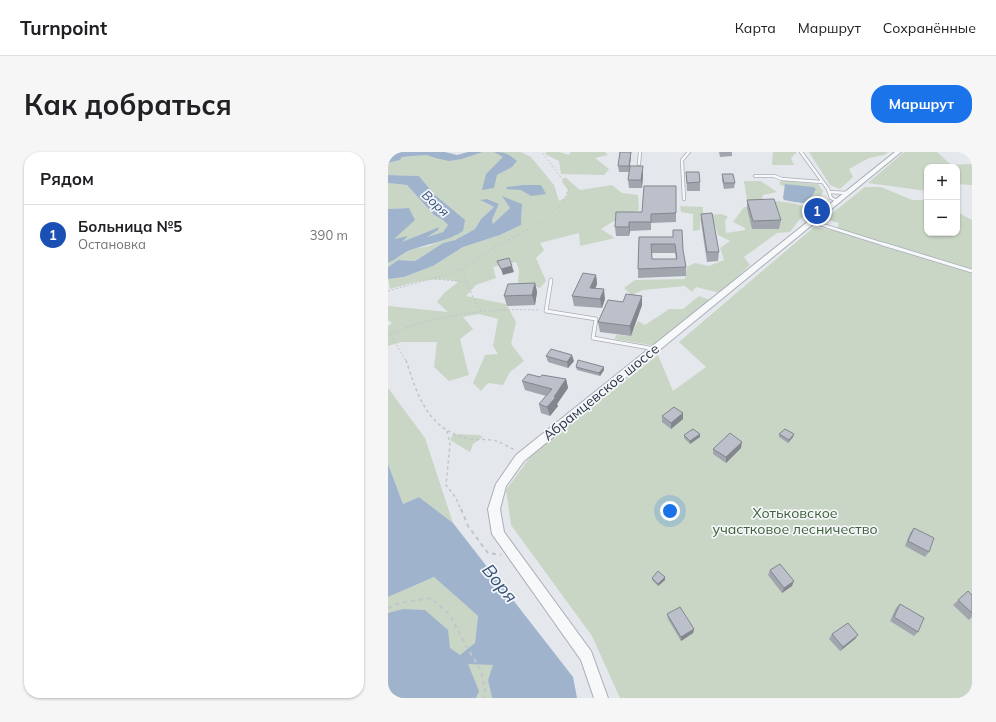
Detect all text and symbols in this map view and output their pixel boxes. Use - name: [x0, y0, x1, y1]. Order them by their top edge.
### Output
- text: Turnpoint: [20, 16, 107, 40]
- text: Карта: [735, 19, 776, 37]
- text: Маршрут: [798, 19, 861, 37]
- text: Сохранённые: [883, 19, 976, 37]
- button: Маршрут: [871, 85, 972, 123]
- text: Как добраться: [24, 87, 232, 122]
- map controls: [924, 164, 960, 236]
- button: +: [924, 164, 960, 200]
- text: Рядом: [40, 168, 94, 189]
- water label: Воря: [419, 186, 453, 220]
- pin: 1: [804, 196, 830, 226]
- button: −: [924, 200, 960, 236]
- text: Больница №5: [78, 217, 182, 236]
- text: 1: [49, 227, 57, 243]
- text: 390 m: [310, 227, 348, 243]
- text: Остановка: [78, 236, 146, 252]
- street label: Абрамцевское шоссе: [539, 339, 663, 444]
- your location: [660, 501, 680, 521]
- park label: Хотьковское участковое лесничество: [712, 504, 878, 538]
- water label: Воря: [477, 559, 523, 607]

